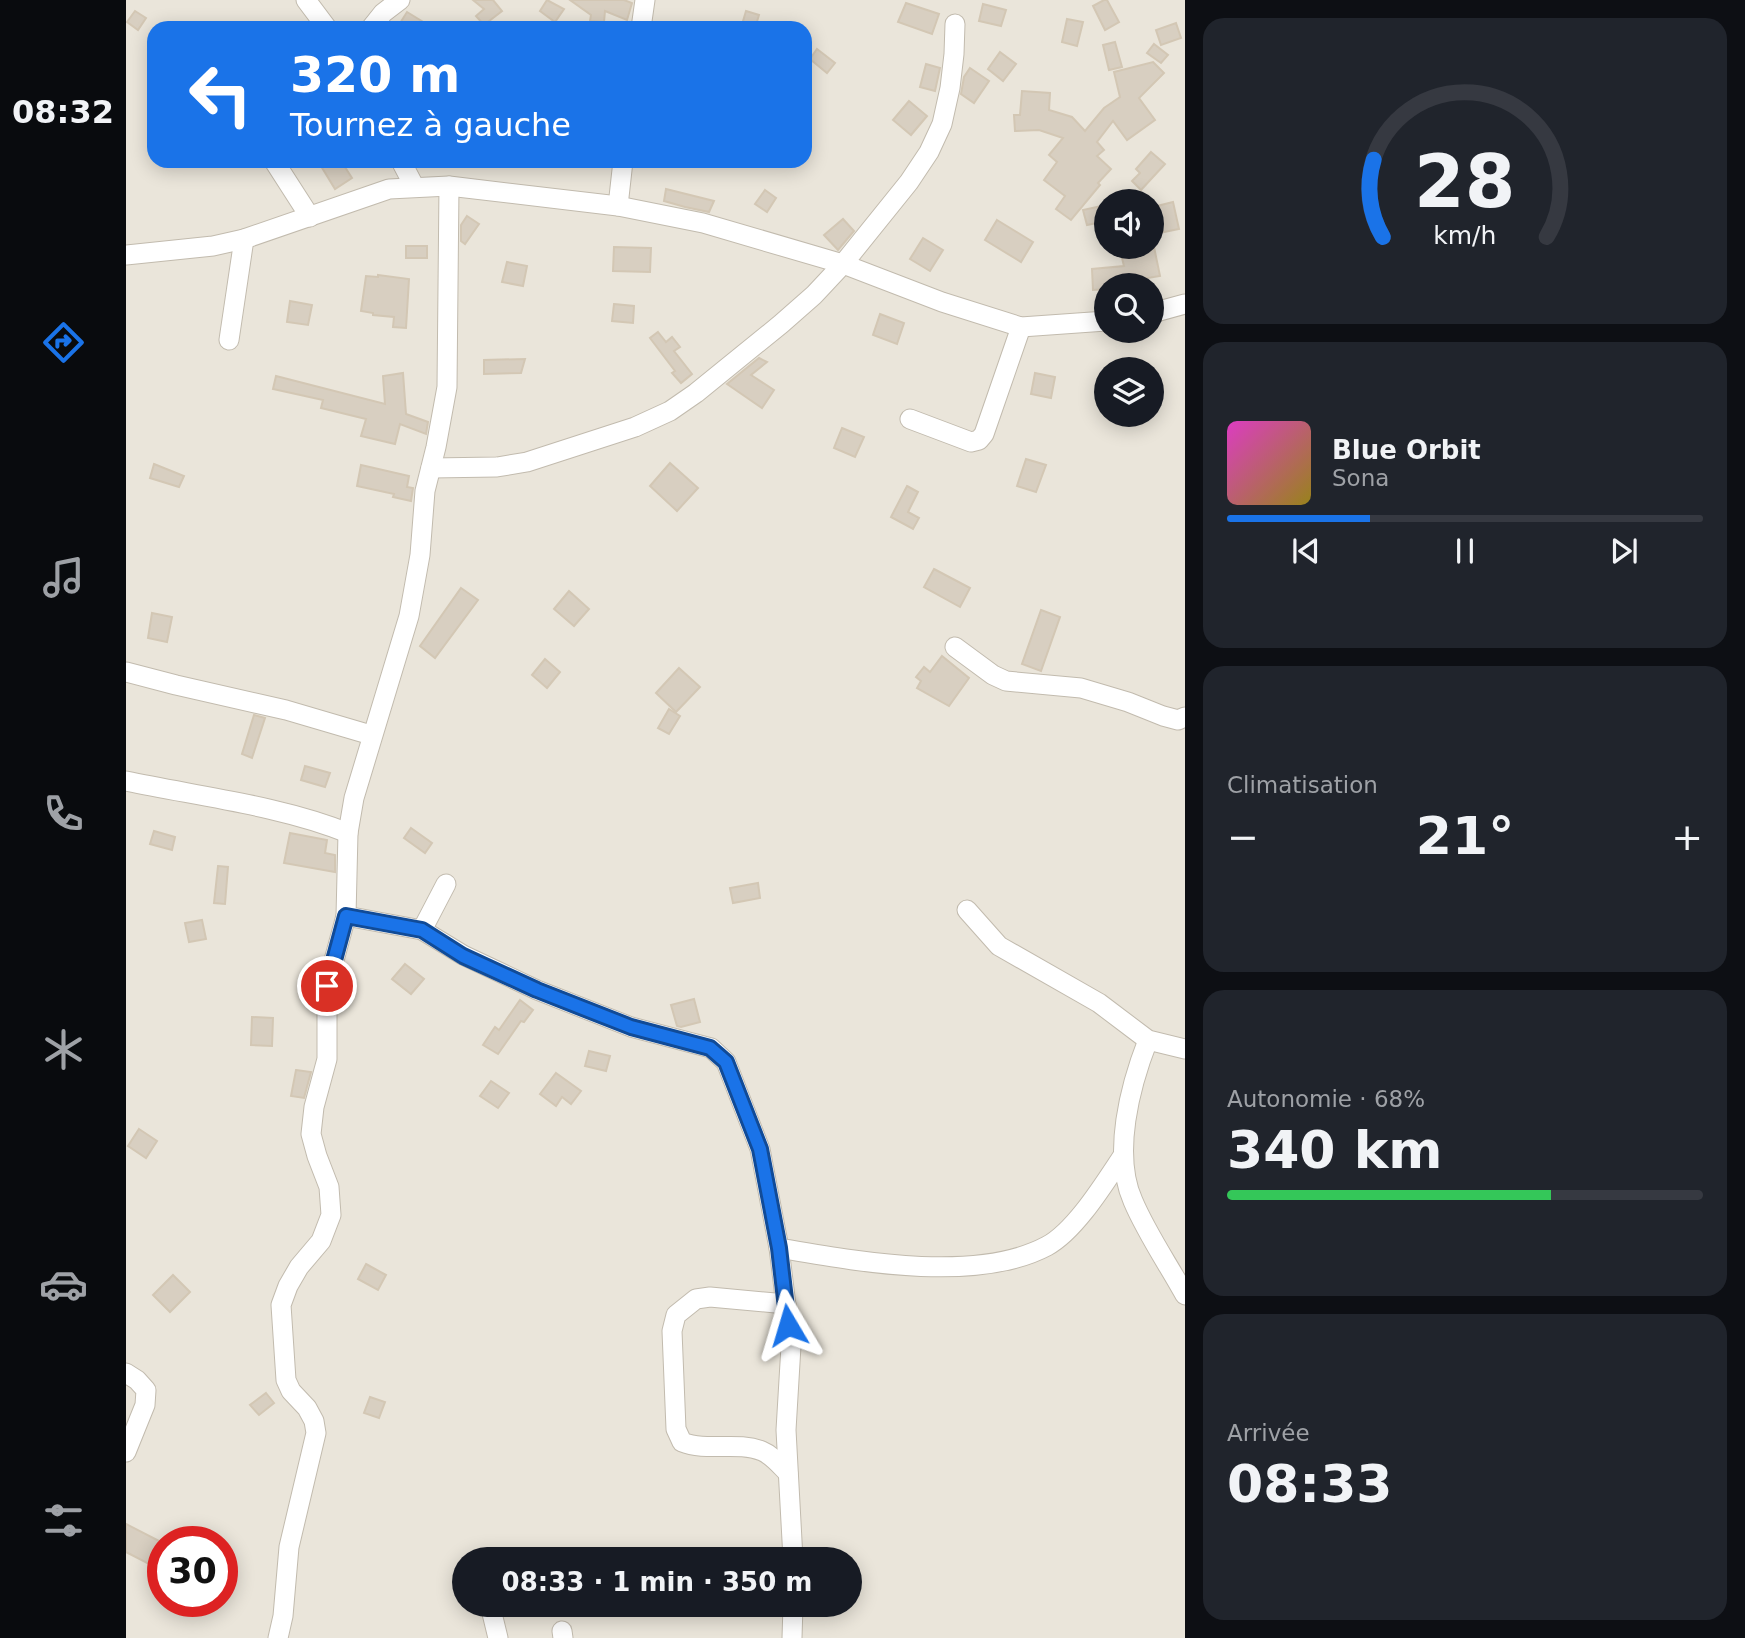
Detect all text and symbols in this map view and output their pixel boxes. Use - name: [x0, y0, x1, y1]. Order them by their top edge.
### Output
- text: 320 m: [290, 47, 460, 104]
- icon: left: [175, 49, 266, 140]
- text: 08:32: [12, 93, 114, 131]
- text: Tournez à gauche: [290, 106, 571, 144]
- text: 28: [1414, 139, 1516, 224]
- map controls: [1094, 189, 1164, 427]
- button: sound: [1094, 189, 1164, 259]
- text: km/h: [1433, 221, 1497, 250]
- button: search: [1094, 273, 1164, 343]
- icon: directions: [39, 318, 88, 367]
- button: layers: [1094, 357, 1164, 427]
- text: Blue Orbit: [1332, 435, 1481, 465]
- text: Sona: [1332, 465, 1389, 491]
- icon: previous: [1287, 532, 1325, 570]
- icon: pause: [1446, 532, 1484, 570]
- icon: next: [1605, 532, 1643, 570]
- icon: music: [39, 553, 88, 602]
- text: Climatisation: [1227, 772, 1378, 798]
- icon: phone: [39, 789, 88, 838]
- text: 21°: [1416, 806, 1514, 866]
- text: −: [1227, 815, 1259, 859]
- text: +: [1671, 815, 1703, 859]
- pin: [297, 956, 357, 1016]
- icon: arrive: [308, 967, 346, 1005]
- icon: climate: [39, 1025, 88, 1074]
- text: Autonomie · 68%: [1227, 1086, 1425, 1112]
- text: 340 km: [1227, 1120, 1442, 1180]
- icon: car: [39, 1260, 88, 1309]
- position arrow: [751, 1288, 825, 1362]
- text: Arrivée: [1227, 1420, 1310, 1446]
- text: 08:33: [1227, 1454, 1393, 1514]
- icon: filters: [39, 1496, 88, 1545]
- speed limit sign: 30: [147, 1526, 238, 1617]
- text: 08:33 · 1 min · 350 m: [502, 1567, 812, 1597]

